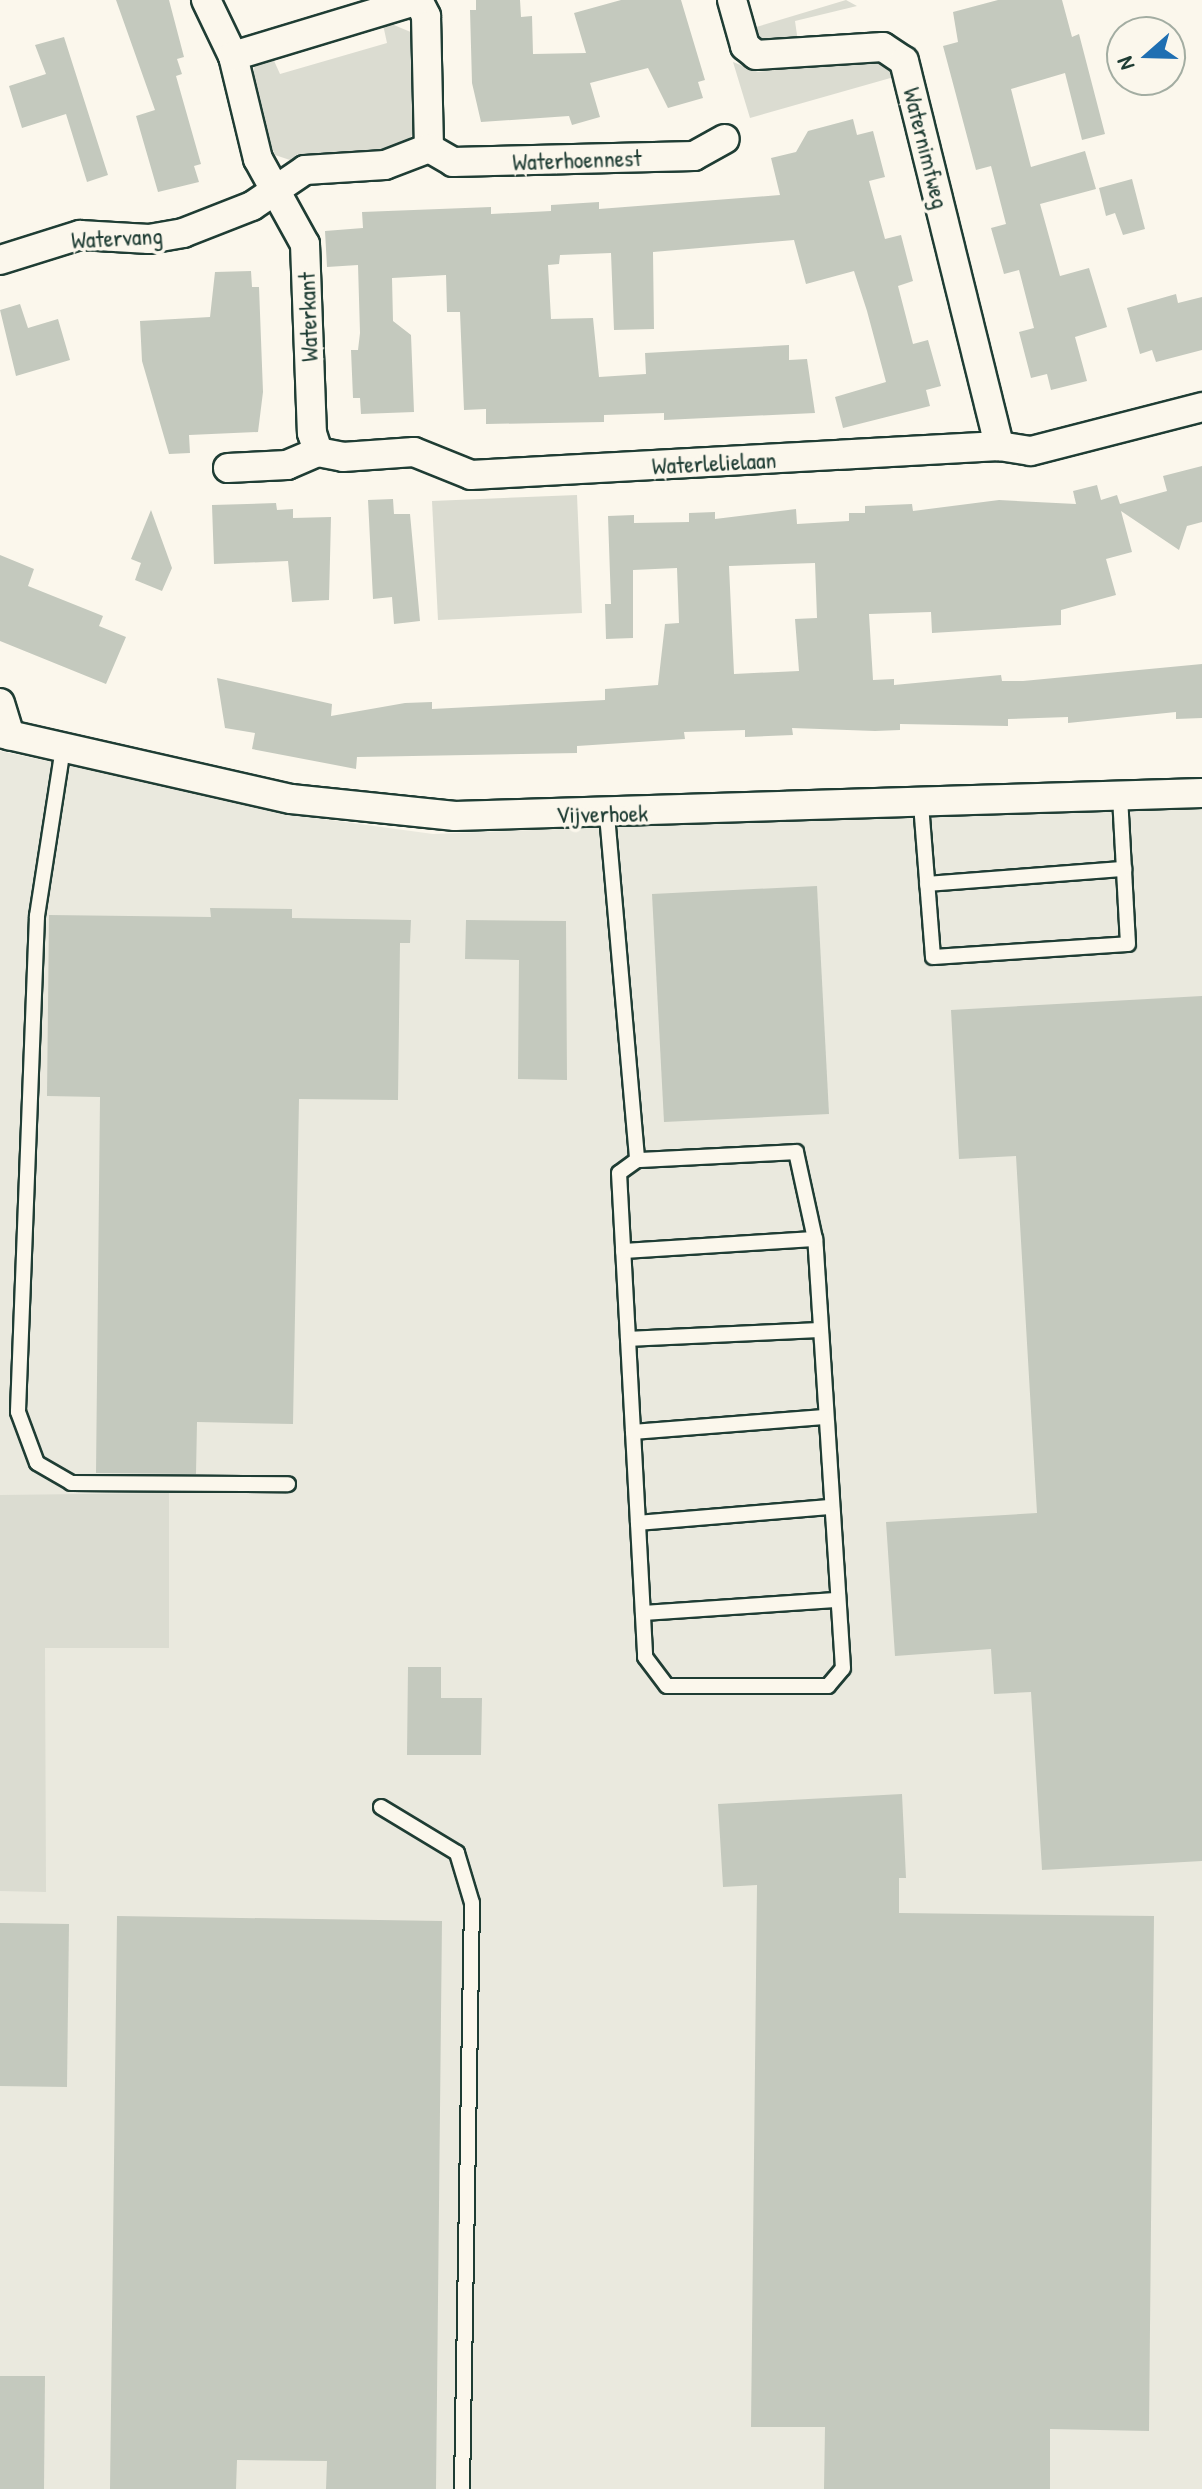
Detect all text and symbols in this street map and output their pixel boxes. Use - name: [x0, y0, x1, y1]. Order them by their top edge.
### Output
- north arrow: [1106, 16, 1186, 96]
- text: N: [1109, 53, 1141, 74]
- street label: Waternimfweg: [897, 84, 955, 212]
- street label: Waterhoennest: [512, 143, 642, 177]
- street label: Watervang: [70, 221, 164, 255]
- street label: Waterkant: [292, 272, 324, 362]
- street label: Waterlelielaan: [651, 445, 777, 481]
- street label: Vijverhoek: [556, 799, 648, 829]

